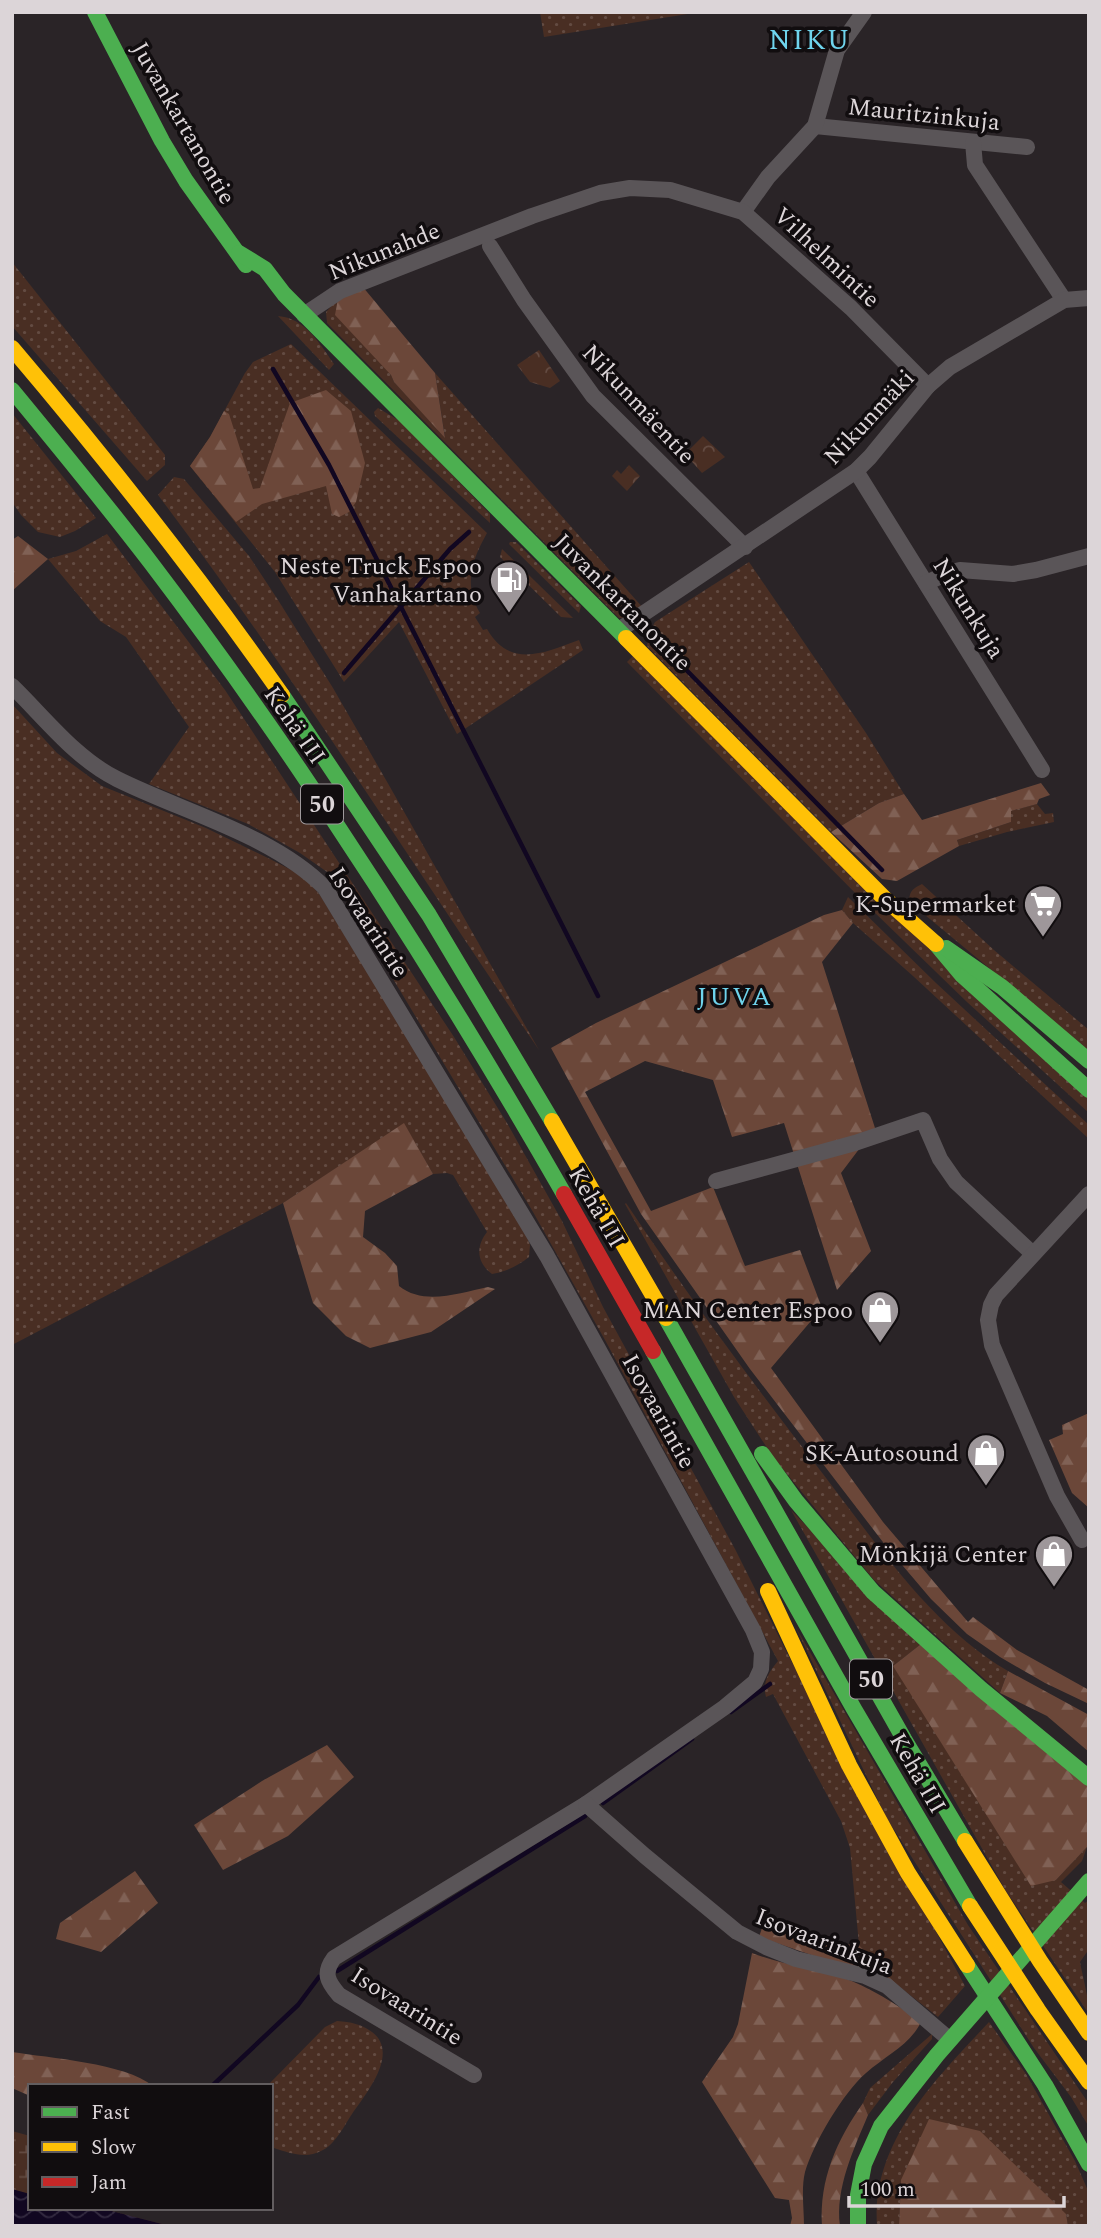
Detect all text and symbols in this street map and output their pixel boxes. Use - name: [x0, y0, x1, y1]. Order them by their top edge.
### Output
- district label: NIKU: [769, 19, 851, 62]
- street label: Juvankartanontie: [122, 35, 244, 212]
- street label: Mauritzinkuja: [846, 89, 1002, 141]
- street label: Vilhelmintie: [765, 199, 888, 317]
- street label: Nikunahde: [323, 213, 446, 291]
- street label: Nikunmäentie: [573, 337, 704, 473]
- street label: Nikunmäki: [816, 362, 924, 474]
- street label: Juvankartanontie: [545, 525, 700, 680]
- place label: Neste Truck Espoo Vanhakartano: [280, 549, 482, 613]
- street label: Nikunkuja: [923, 551, 1014, 666]
- fuel station icon: Neste Truck Espoo Vanhakartano: [488, 559, 530, 614]
- street label: Kehä III: [254, 679, 334, 772]
- road number: 50: [301, 784, 343, 824]
- street label: Isovaarintie: [319, 860, 418, 985]
- supermarket icon: K-Supermarket: [1022, 883, 1064, 938]
- place label: K-Supermarket: [855, 887, 1016, 923]
- district label: JUVA: [697, 977, 773, 1017]
- street label: Kehä III: [559, 1160, 634, 1255]
- shop icon: MAN Center Espoo: [859, 1289, 901, 1344]
- place label: MAN Center Espoo: [642, 1293, 853, 1329]
- street label: Isovaarintie: [612, 1348, 704, 1475]
- shop icon: SK-Autosound: [965, 1432, 1007, 1487]
- place label: SK-Autosound: [805, 1436, 959, 1472]
- shop icon: Mönkijä Center: [1033, 1533, 1075, 1588]
- place label: Mönkijä Center: [859, 1537, 1027, 1573]
- road number: 50: [850, 1660, 892, 1698]
- street label: Kehä III: [880, 1726, 955, 1821]
- street label: Isovaarinkuja: [750, 1899, 898, 1985]
- street label: Isovaarintie: [343, 1958, 470, 2056]
- legend: [28, 2084, 273, 2210]
- text: Fast: [91, 2097, 130, 2129]
- text: Slow: [91, 2132, 137, 2164]
- scale bar: [849, 2164, 1064, 2208]
- text: Jam: [91, 2167, 127, 2199]
- text: 100 m: [860, 2174, 915, 2206]

